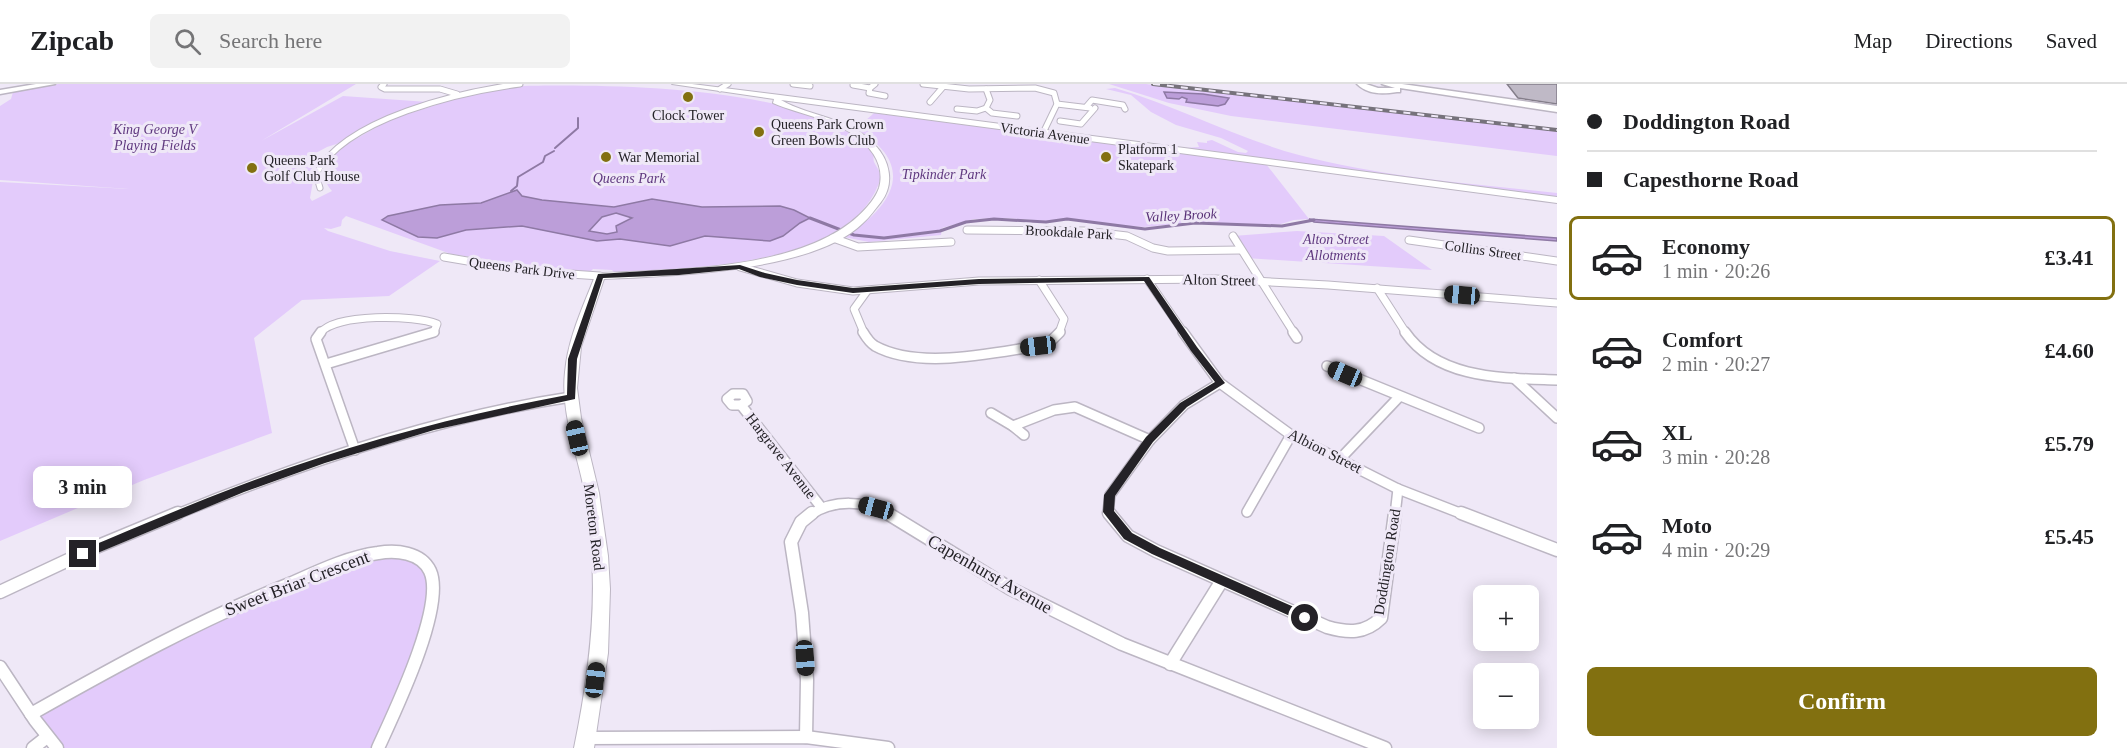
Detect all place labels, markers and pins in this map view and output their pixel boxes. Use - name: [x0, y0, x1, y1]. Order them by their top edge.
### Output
- marker: Clock Tower: [681, 90, 695, 104]
- place label: Clock Tower: [652, 108, 724, 123]
- place label: Queens Park Crown Green Bowls Club: [771, 117, 884, 148]
- marker: Queens Park Crown Green Bowls Club: [752, 125, 766, 139]
- place label: Platform 1 Skatepark: [1118, 142, 1178, 173]
- marker: War Memorial: [599, 150, 613, 164]
- place label: War Memorial: [618, 150, 700, 165]
- marker: Platform 1 Skatepark: [1099, 150, 1113, 164]
- place label: Queens Park Golf Club House: [264, 153, 360, 184]
- marker: Queens Park Golf Club House: [245, 161, 259, 175]

